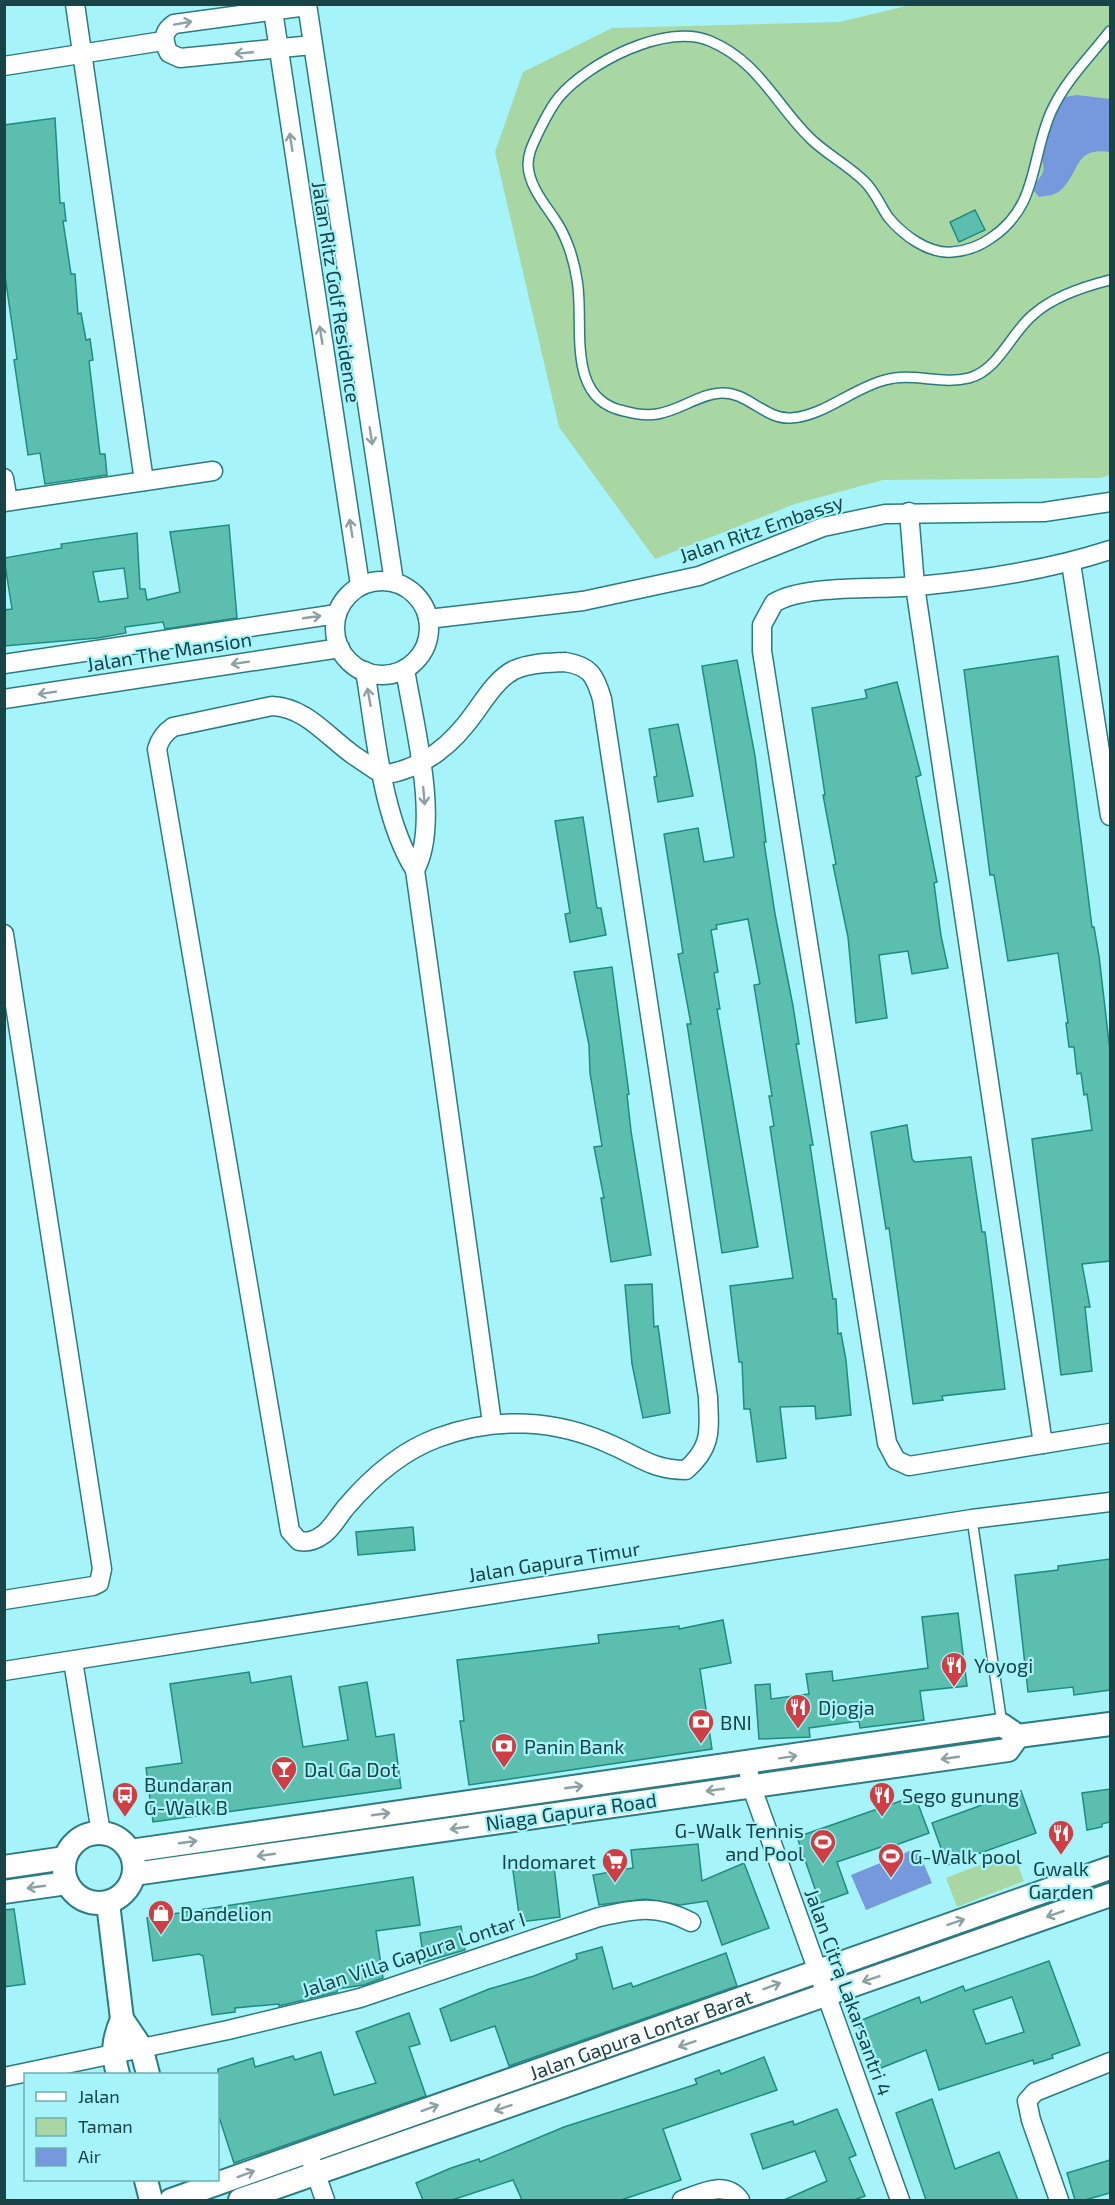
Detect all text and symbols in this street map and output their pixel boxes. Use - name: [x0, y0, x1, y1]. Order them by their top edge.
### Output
- one-way arrow: [173, 17, 193, 28]
- one-way arrow: [235, 48, 255, 59]
- one-way arrow: [285, 133, 296, 153]
- street label: Jalan Ritz Golf Residence: [308, 179, 366, 405]
- one-way arrow: [316, 326, 327, 345]
- one-way arrow: [366, 426, 377, 446]
- street label: Jalan Ritz Embassy: [676, 488, 847, 567]
- one-way arrow: [346, 518, 357, 538]
- one-way arrow: [302, 612, 322, 623]
- street label: Jalan The Mansion: [85, 626, 253, 676]
- one-way arrow: [231, 658, 251, 669]
- one-way arrow: [38, 687, 58, 698]
- one-way arrow: [363, 688, 374, 708]
- one-way arrow: [419, 785, 430, 805]
- street label: Jalan Gapura Timur: [466, 1536, 642, 1586]
- restaurant icon: Yoyogi: [939, 1650, 969, 1688]
- place label: Yoyogi: [974, 1653, 1033, 1677]
- restaurant icon: Djogja: [783, 1692, 813, 1730]
- place label: Djogja: [818, 1695, 875, 1719]
- bank icon: BNI: [686, 1707, 716, 1745]
- place label: BNI: [720, 1710, 752, 1734]
- bank icon: Panin Bank: [489, 1731, 519, 1769]
- place label: Panin Bank: [524, 1734, 625, 1758]
- one-way arrow: [778, 1752, 797, 1763]
- one-way arrow: [940, 1753, 960, 1764]
- bar icon: Dal Ga Dot: [269, 1754, 299, 1792]
- place label: Dal Ga Dot: [304, 1757, 399, 1781]
- place label: Bundaran G-Walk B: [144, 1772, 232, 1819]
- bus stop icon: Bundaran G-Walk B: [110, 1780, 140, 1818]
- restaurant icon: Sego gunung: [867, 1780, 897, 1818]
- one-way arrow: [564, 1782, 583, 1793]
- place label: Sego gunung: [902, 1783, 1019, 1807]
- one-way arrow: [705, 1785, 725, 1796]
- street label: Niaga Gapura Road: [484, 1787, 658, 1835]
- one-way arrow: [371, 1809, 390, 1820]
- place label: G-Walk Tennis and Pool: [675, 1818, 804, 1865]
- restaurant icon: Gwalk Garden: [1046, 1818, 1076, 1856]
- one-way arrow: [450, 1822, 470, 1833]
- sports icon: G-Walk Tennis and Pool: [808, 1827, 838, 1865]
- one-way arrow: [178, 1837, 197, 1848]
- sports icon: G-Walk pool: [876, 1841, 906, 1879]
- place label: G-Walk pool: [910, 1844, 1022, 1868]
- supermarket icon: Indomaret: [600, 1846, 630, 1884]
- place label: Indomaret: [502, 1849, 596, 1873]
- one-way arrow: [257, 1850, 277, 1861]
- place label: Gwalk Garden: [1028, 1856, 1094, 1903]
- one-way arrow: [26, 1882, 46, 1893]
- street label: Jalan Citra Lakarsantri 4: [800, 1885, 898, 2099]
- shop icon: Dandelion: [146, 1898, 176, 1936]
- place label: Dandelion: [180, 1901, 272, 1925]
- street label: Jalan Villa Gapura Lontar I: [298, 1906, 528, 2002]
- one-way arrow: [1046, 1910, 1065, 1921]
- one-way arrow: [946, 1915, 965, 1926]
- one-way arrow: [863, 1975, 881, 1986]
- one-way arrow: [762, 1980, 781, 1991]
- street label: Jalan Gapura Lontar Barat: [526, 1983, 756, 2084]
- one-way arrow: [679, 2039, 697, 2050]
- legend: [24, 2073, 219, 2181]
- text: Jalan: [78, 2085, 120, 2107]
- one-way arrow: [420, 2102, 439, 2113]
- one-way arrow: [494, 2104, 513, 2115]
- text: Taman: [78, 2115, 133, 2137]
- text: Air: [78, 2145, 101, 2167]
- one-way arrow: [236, 2167, 255, 2178]

